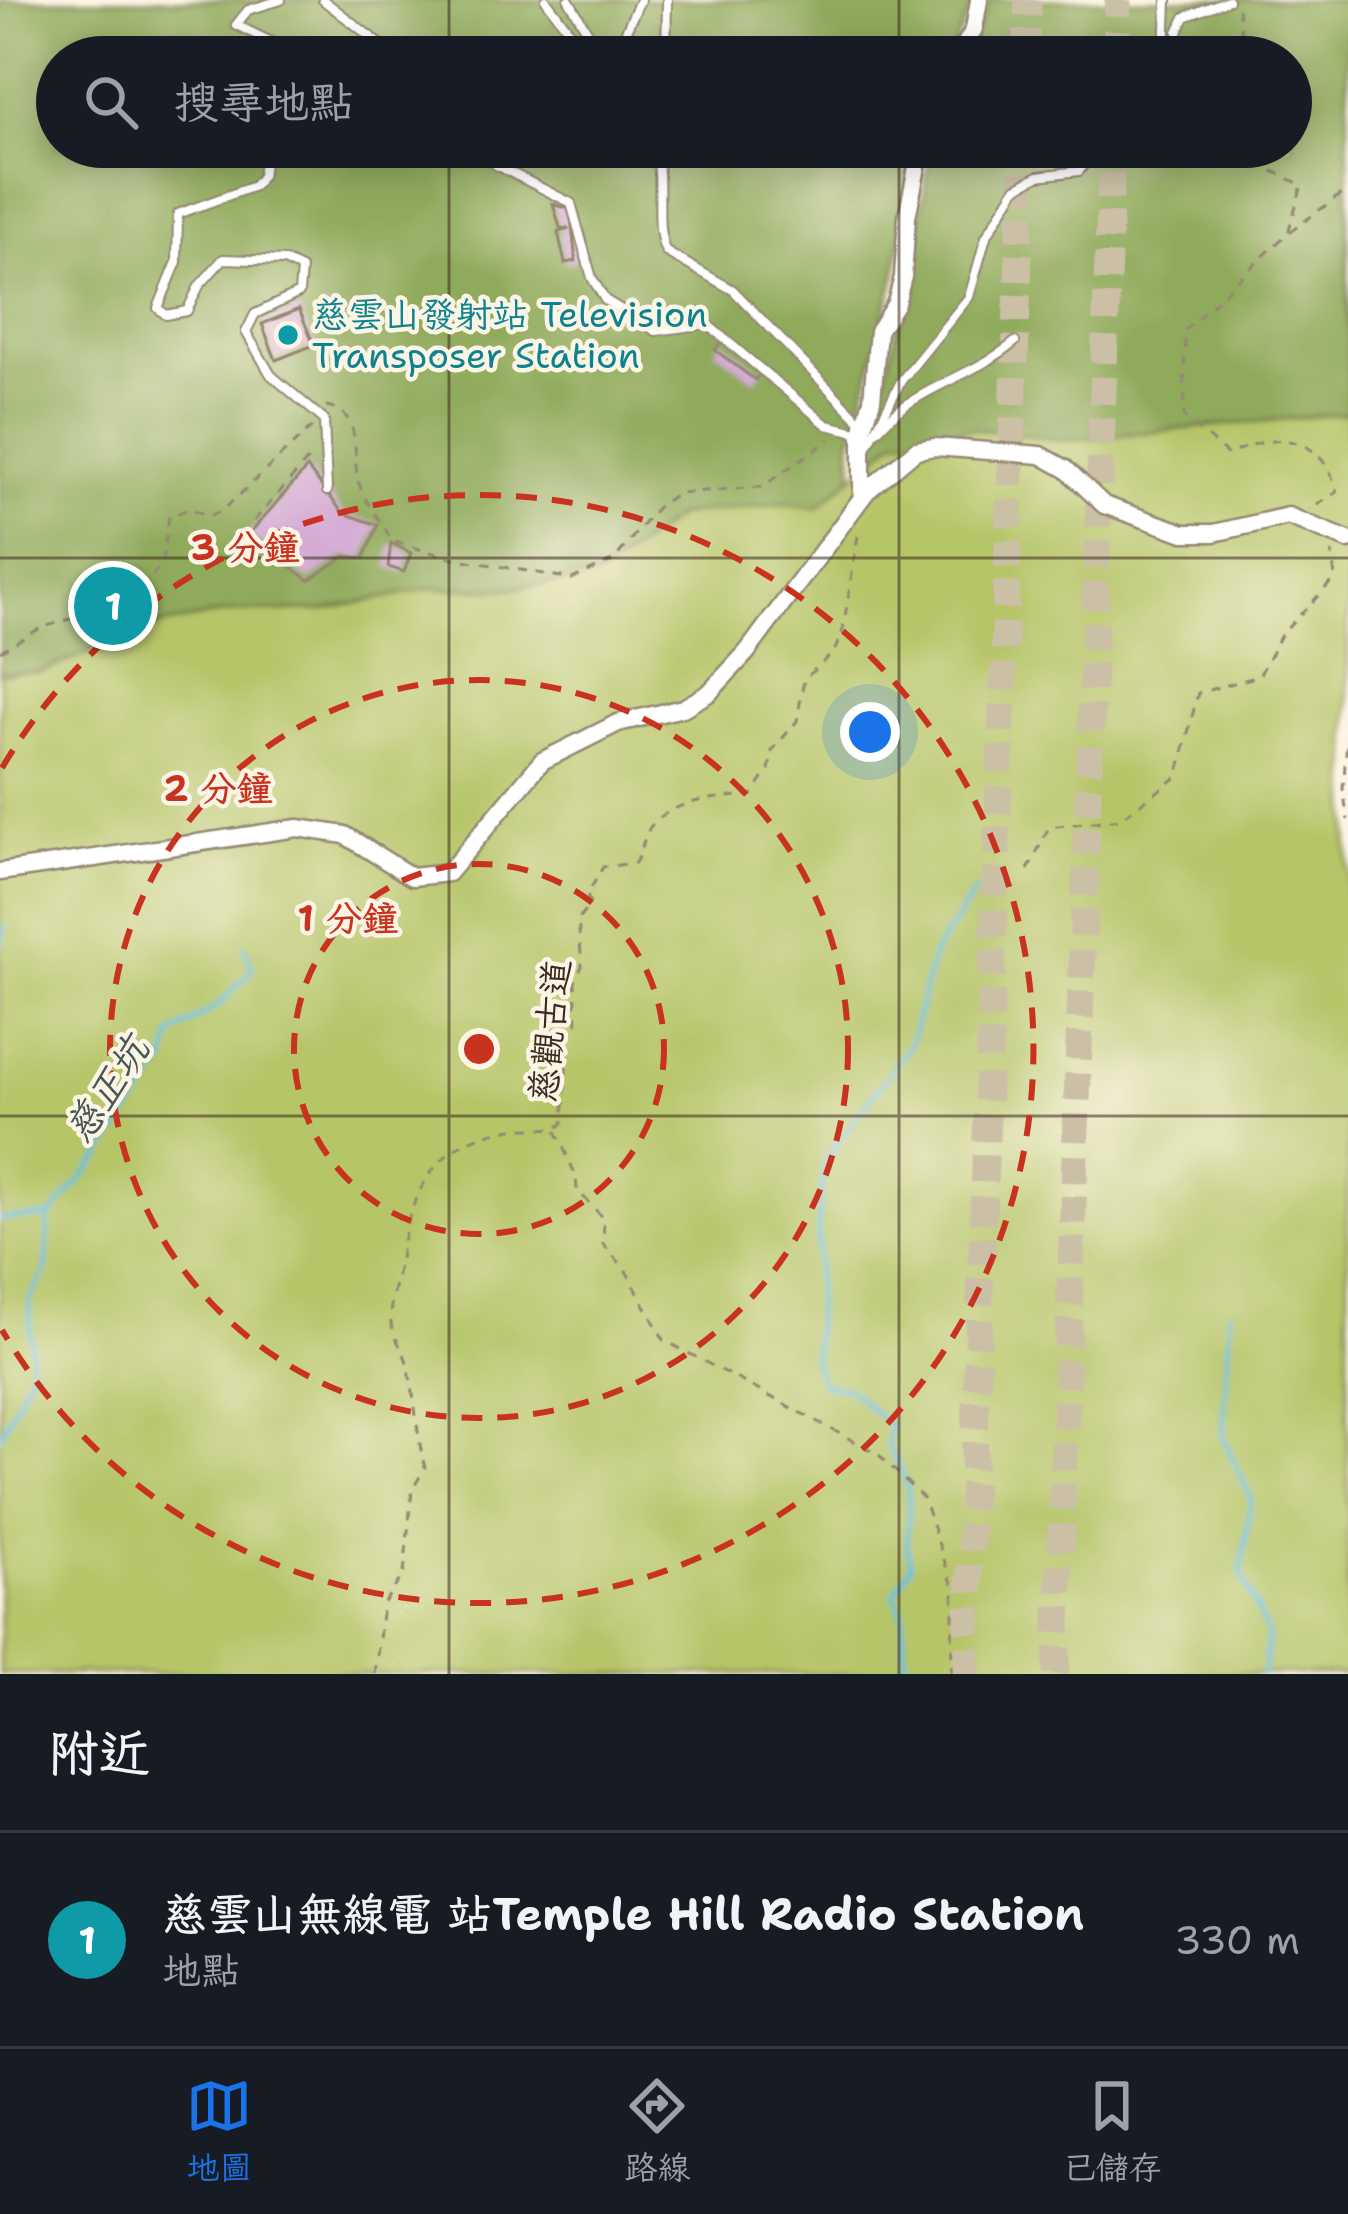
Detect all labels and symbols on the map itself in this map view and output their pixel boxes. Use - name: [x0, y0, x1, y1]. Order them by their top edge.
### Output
- place label: 慈雲山發射站 Television Transposer Station: [312, 290, 708, 380]
- marker: 慈雲山發射站 Television Transposer Station: [275, 322, 301, 348]
- text: 3 分鐘: [190, 523, 300, 572]
- pin: 1: [74, 561, 152, 651]
- your location: [840, 702, 900, 762]
- text: 2 分鐘: [163, 764, 273, 813]
- text: 1 分鐘: [298, 894, 398, 943]
- street label: 慈觀古道: [518, 957, 581, 1105]
- water label: 慈正坑: [52, 1023, 163, 1152]
- centre of rings: [458, 1028, 500, 1070]

